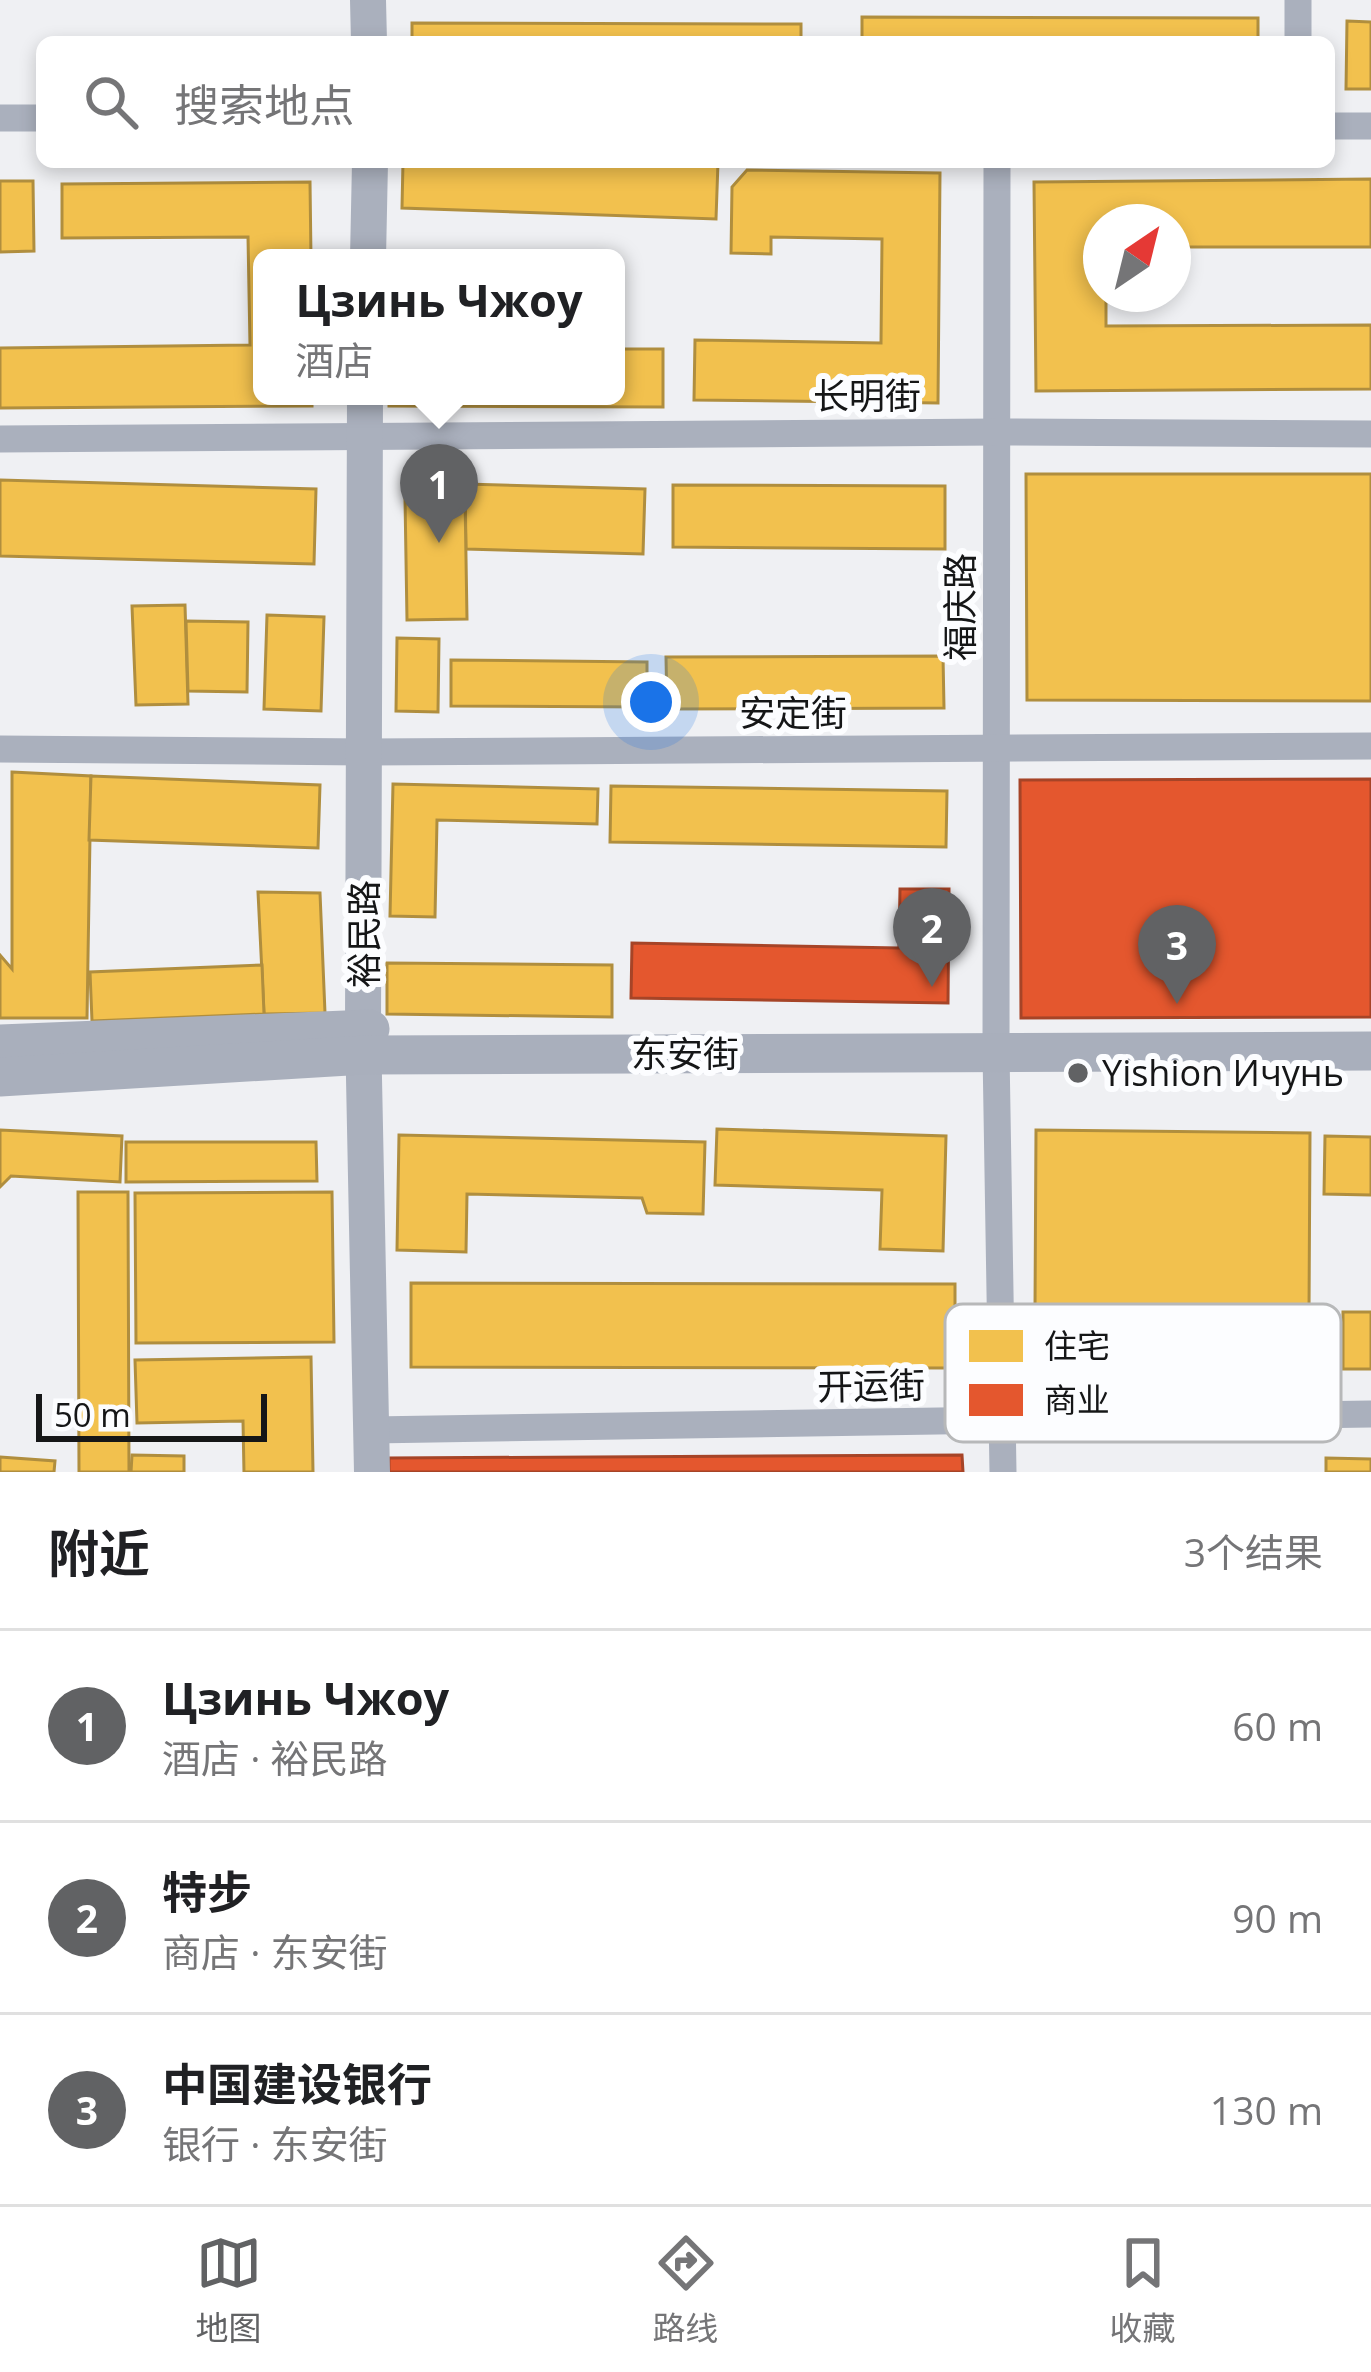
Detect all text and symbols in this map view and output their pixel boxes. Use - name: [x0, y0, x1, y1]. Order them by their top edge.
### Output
- search box: [36, 36, 1335, 168]
- icon: search: [78, 69, 144, 135]
- text: 搜索地点: [174, 74, 354, 135]
- north arrow: [1083, 204, 1191, 312]
- popup: [253, 249, 625, 405]
- text: Цзинь Чжоу: [295, 269, 583, 330]
- text: 酒店: [295, 333, 373, 386]
- street label: 长明街: [813, 371, 921, 420]
- pin: 1: [400, 444, 478, 543]
- street label: 福庆路: [935, 553, 984, 661]
- your location: [621, 672, 681, 732]
- street label: 安定街: [739, 688, 847, 737]
- street label: 裕民路: [339, 880, 388, 988]
- pin: 2: [893, 888, 971, 987]
- pin: 3: [1138, 905, 1216, 1004]
- street label: 东安街: [631, 1029, 739, 1078]
- place label: Yishion Ичунь: [1102, 1048, 1344, 1097]
- marker: Yishion Ичунь: [1065, 1060, 1091, 1086]
- legend: [945, 1304, 1341, 1442]
- text: 住宅: [1044, 1323, 1110, 1368]
- street label: 开运街: [817, 1360, 925, 1411]
- text: 商业: [1044, 1377, 1110, 1422]
- scale bar: [36, 1388, 267, 1441]
- text: 50 m: [54, 1392, 131, 1437]
- text: 附近: [48, 1517, 150, 1587]
- text: 3个结果: [1184, 1525, 1323, 1578]
- text: Цзинь Чжоу: [162, 1667, 449, 1728]
- text: 1: [76, 1699, 98, 1752]
- text: 60 m: [1232, 1699, 1323, 1752]
- text: 酒店 · 裕民路: [162, 1731, 388, 1784]
- text: 特步: [162, 1861, 252, 1922]
- text: 2: [76, 1891, 98, 1944]
- text: 90 m: [1232, 1891, 1323, 1944]
- text: 商店 · 东安街: [162, 1925, 388, 1978]
- text: 中国建设银行: [162, 2053, 432, 2114]
- text: 3: [76, 2083, 98, 2136]
- text: 130 m: [1210, 2083, 1323, 2136]
- text: 银行 · 东安街: [162, 2117, 388, 2170]
- tab: 地图: [196, 2230, 262, 2350]
- tab: 路线: [653, 2230, 719, 2350]
- tab: 收藏: [1110, 2230, 1176, 2350]

